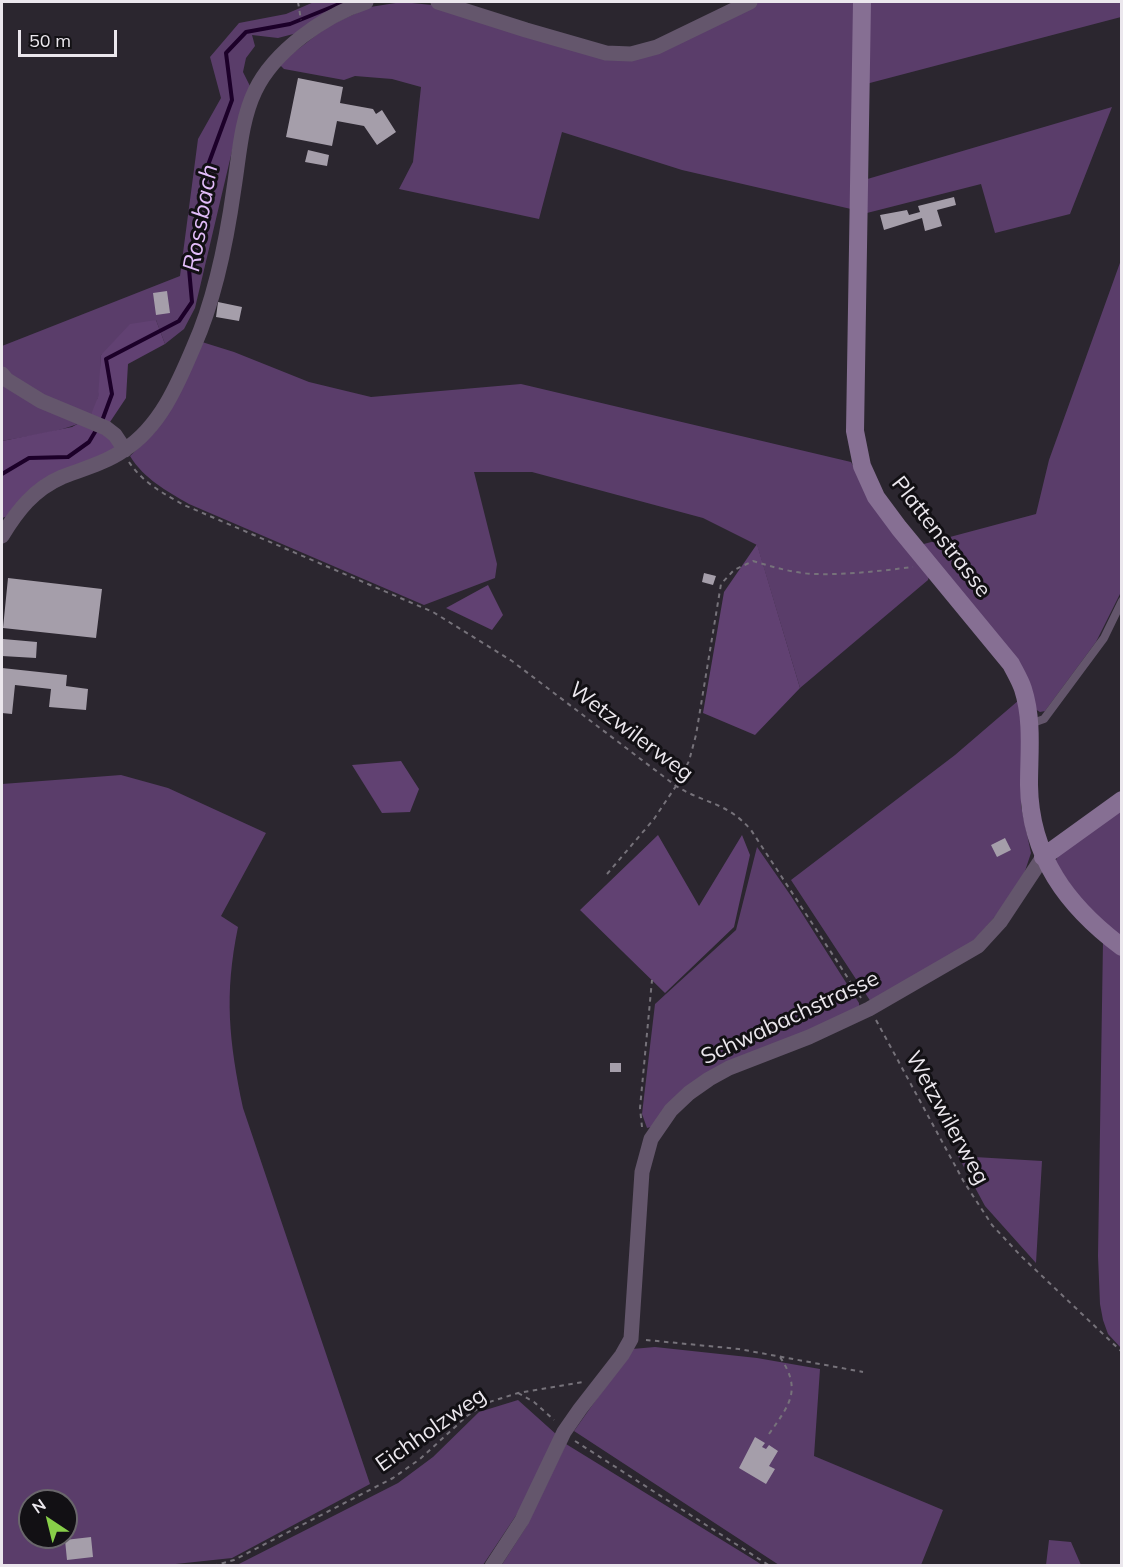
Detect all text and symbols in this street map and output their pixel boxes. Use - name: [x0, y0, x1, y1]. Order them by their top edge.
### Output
- scale bar: [21, 18, 120, 56]
- text: 50 m: [29, 29, 71, 52]
- water label: Rossbach: [177, 162, 225, 274]
- street label: Plattenstrasse: [886, 471, 996, 603]
- street label: Wetzwilerweg: [564, 677, 698, 787]
- street label: Schwabachstrasse: [697, 965, 883, 1071]
- street label: Wetzwilerweg: [899, 1047, 995, 1189]
- street label: Eichholzweg: [371, 1382, 491, 1478]
- north arrow: [18, 1489, 78, 1549]
- text: N: [28, 1494, 50, 1518]

